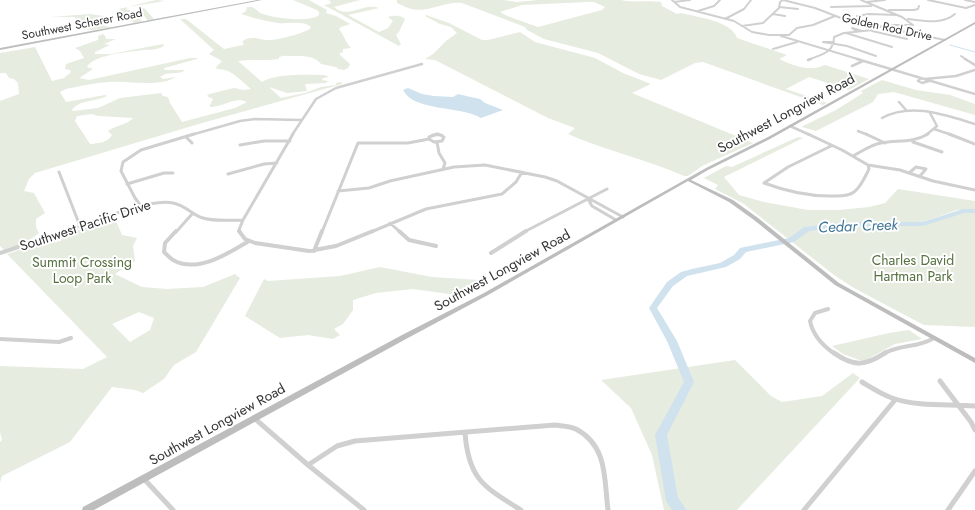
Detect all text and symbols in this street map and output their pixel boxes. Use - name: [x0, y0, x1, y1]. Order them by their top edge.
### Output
- street label: Southwest Scherer Road: [20, 3, 144, 45]
- street label: Golden Rod Drive: [840, 9, 934, 45]
- street label: Southwest Longview Road: [714, 68, 858, 158]
- street label: Southwest Pacific Drive: [17, 194, 153, 256]
- water label: Cedar Creek: [818, 214, 899, 238]
- street label: Southwest Longview Road: [430, 224, 574, 316]
- park label: Charles David Hartman Park: [872, 250, 954, 286]
- park label: Summit Crossing Loop Park: [32, 252, 132, 288]
- street label: Southwest Longview Road: [145, 378, 289, 470]

